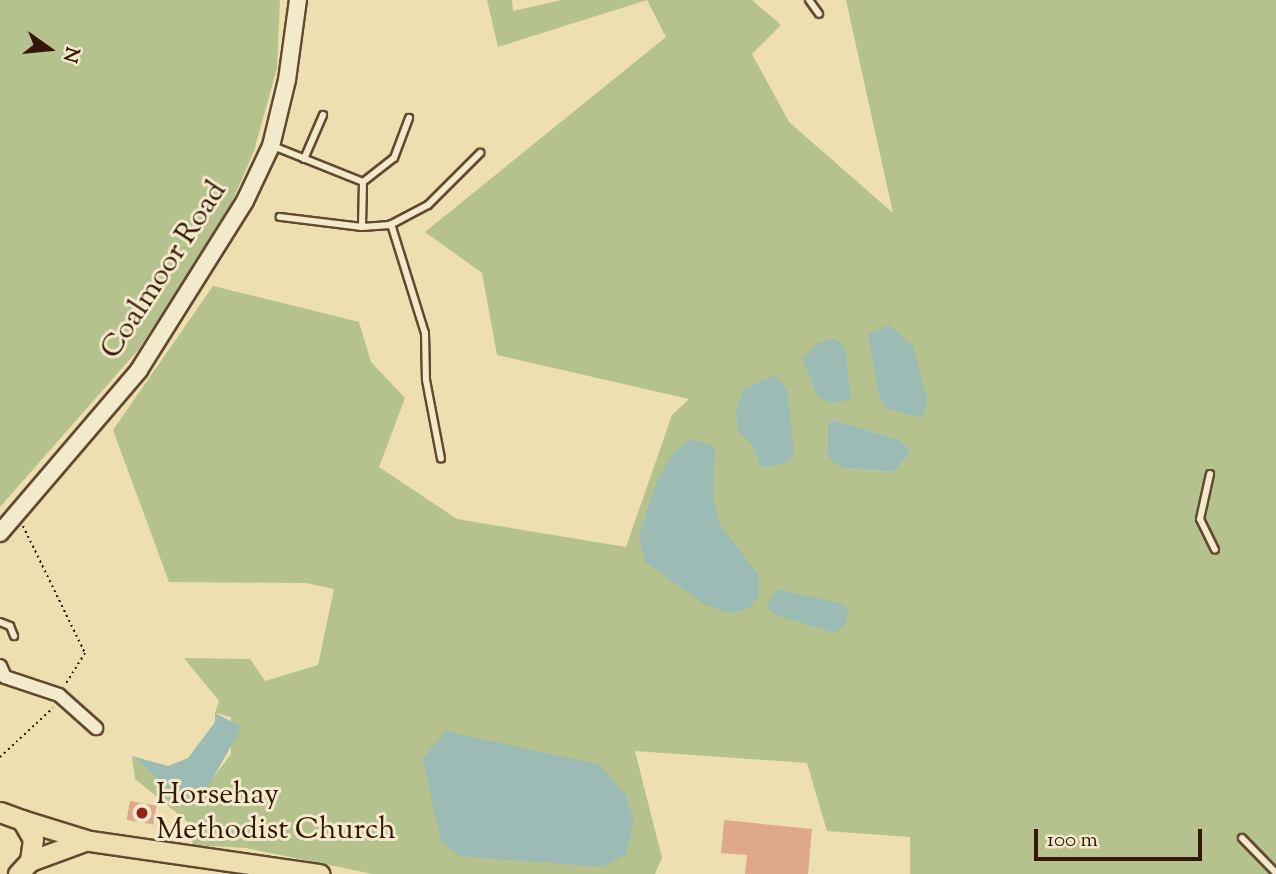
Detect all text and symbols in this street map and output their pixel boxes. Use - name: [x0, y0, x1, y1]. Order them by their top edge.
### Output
- north arrow: [14, 14, 84, 84]
- text: N: [55, 44, 85, 65]
- street label: Coalmoor Road: [94, 176, 236, 366]
- place label: Horsehay Methodist Church: [156, 778, 396, 848]
- marker: Horsehay Methodist Church: [134, 805, 150, 821]
- scale bar: [1038, 814, 1206, 858]
- text: 100 m: [1047, 826, 1098, 856]

